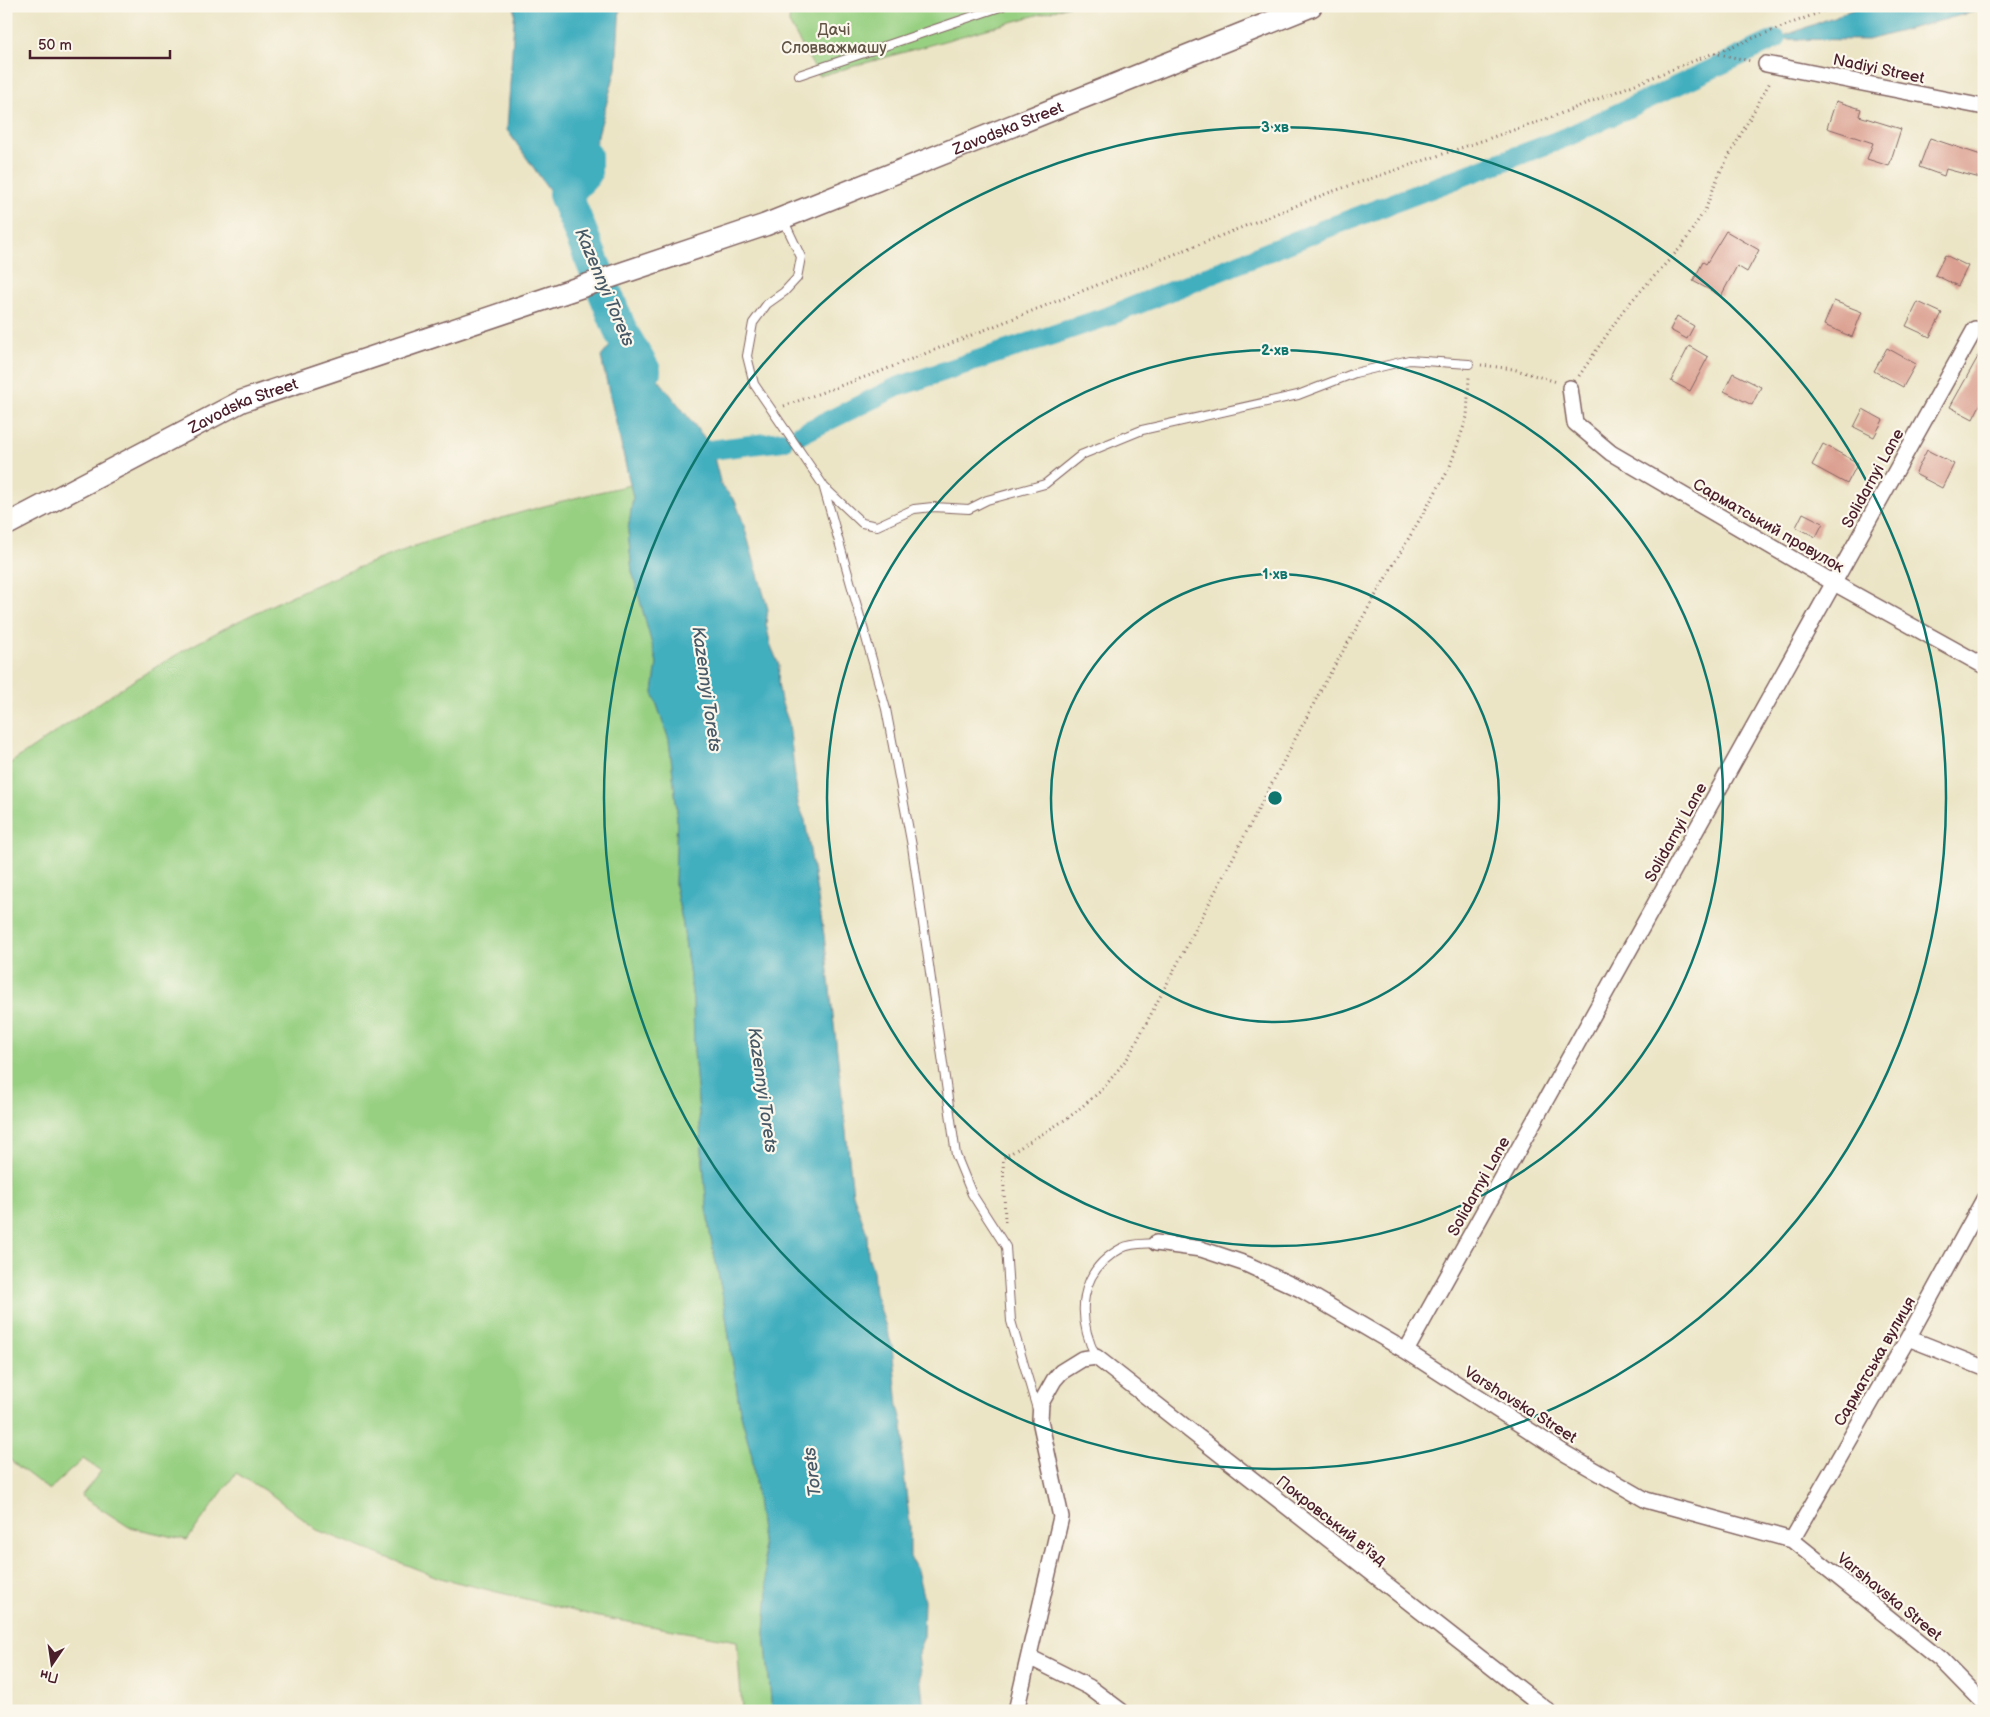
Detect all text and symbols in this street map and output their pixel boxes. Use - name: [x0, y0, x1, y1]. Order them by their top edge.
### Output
- park label: Дачі Словважмашу: [781, 21, 887, 58]
- scale bar: [30, 28, 170, 60]
- text: 50 m: [38, 36, 72, 55]
- street label: Nadiyi Street: [1831, 51, 1926, 88]
- street label: Zavodska Street: [949, 98, 1066, 160]
- text: 3 хв: [1261, 118, 1289, 137]
- water label: Kazennyi Torets: [570, 225, 639, 350]
- text: 2 хв: [1261, 341, 1289, 360]
- street label: Zavodska Street: [185, 375, 301, 439]
- street label: Solidarnyi Lane: [1838, 425, 1909, 532]
- street label: Сарматський провулок: [1689, 475, 1848, 578]
- text: 1 хв: [1262, 565, 1288, 584]
- water label: Kazennyi Torets: [687, 625, 726, 753]
- street label: Solidarnyi Lane: [1641, 779, 1712, 886]
- centre of rings: [1266, 789, 1284, 807]
- water label: Kazennyi Torets: [743, 1026, 782, 1154]
- street label: Solidarnyi Lane: [1444, 1133, 1515, 1240]
- street label: Сарматська вулиця: [1830, 1294, 1920, 1430]
- street label: Varshavska Street: [1460, 1363, 1580, 1448]
- water label: Torets: [799, 1446, 826, 1498]
- street label: Покровський в'їзд: [1272, 1472, 1390, 1570]
- street label: Varshavska Street: [1833, 1549, 1945, 1645]
- north arrow: [28, 1640, 78, 1690]
- text: Пн: [38, 1666, 60, 1687]

